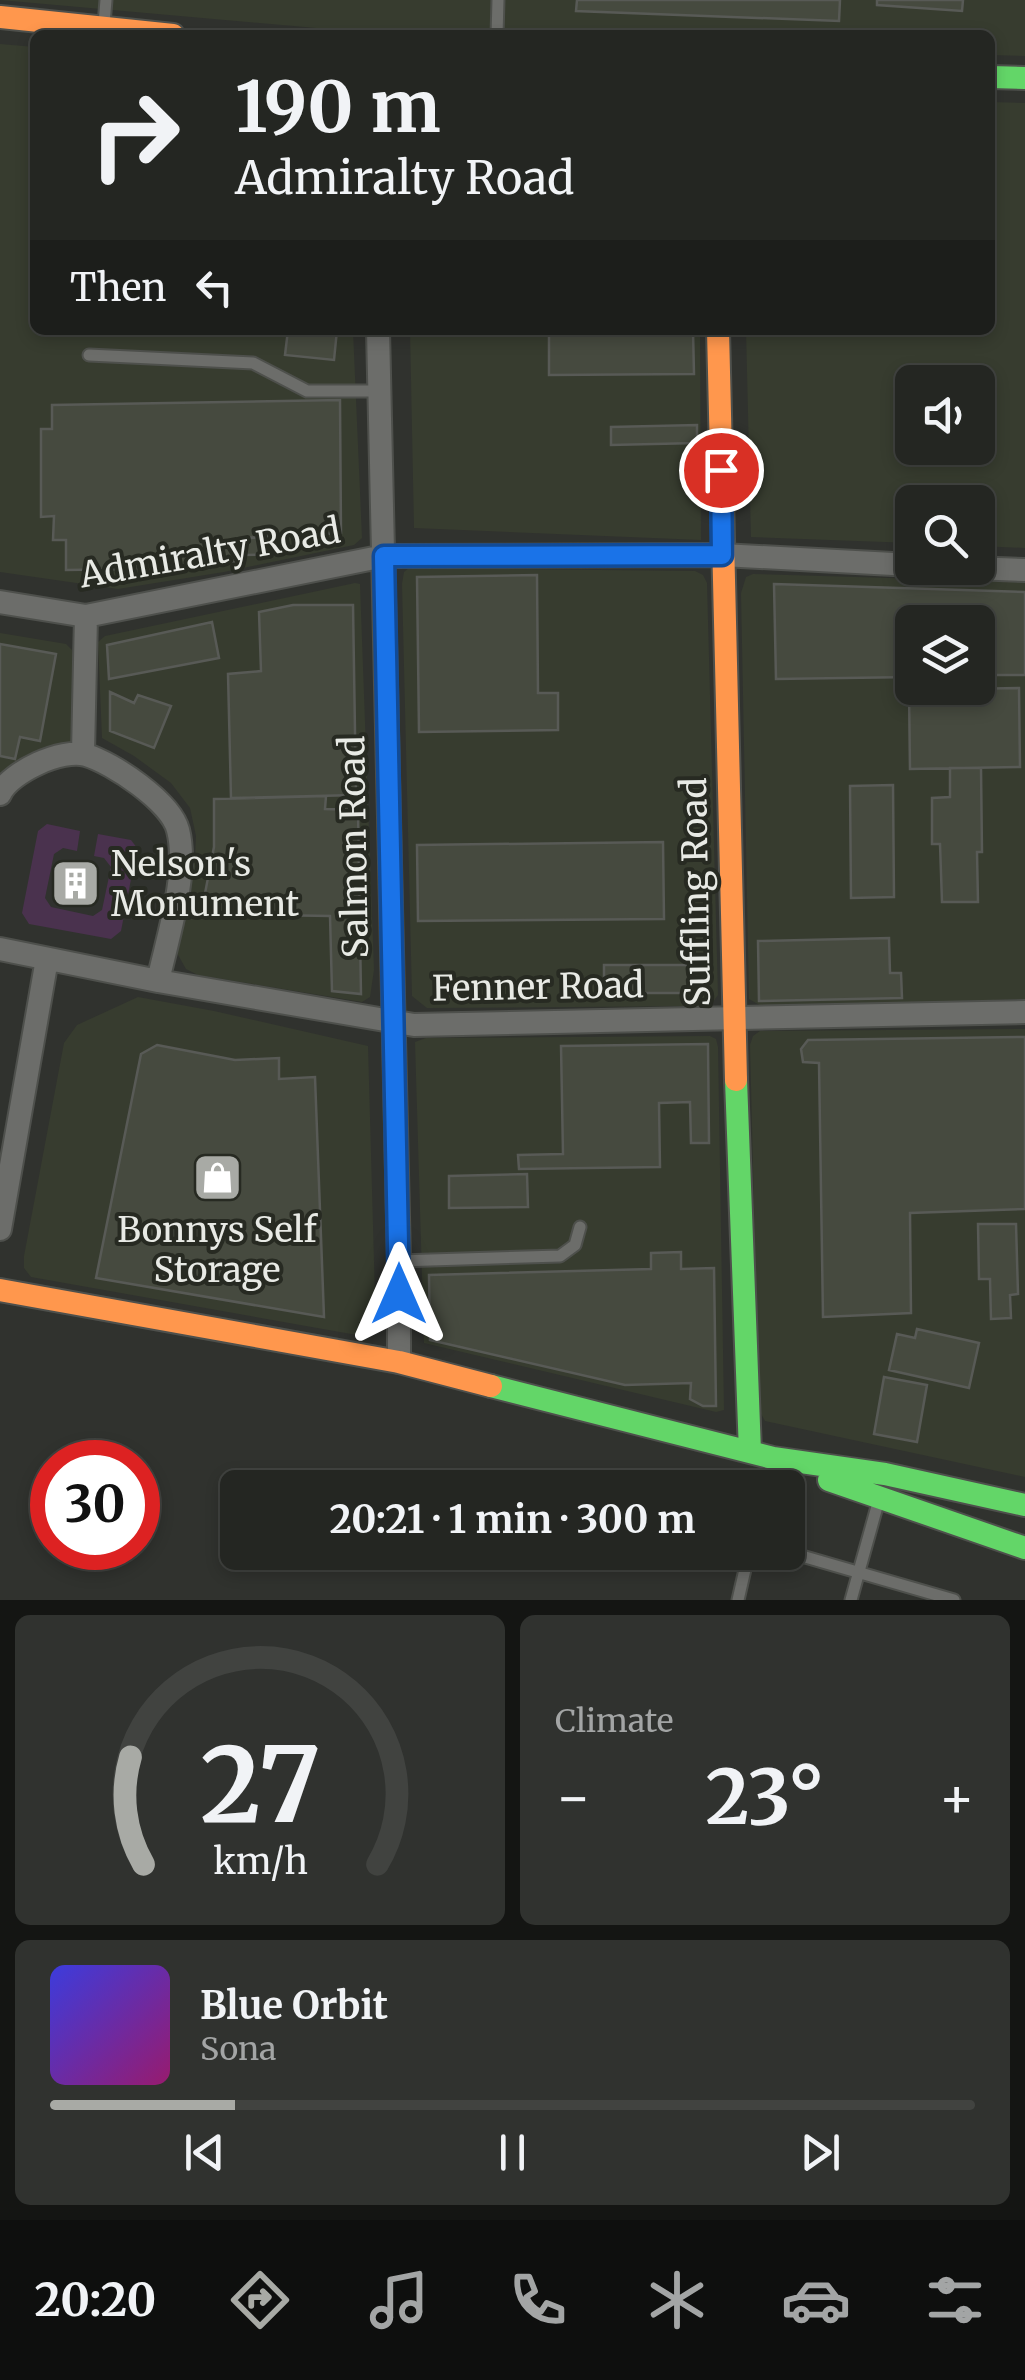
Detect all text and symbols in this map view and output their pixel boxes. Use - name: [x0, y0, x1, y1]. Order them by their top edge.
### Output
- text: 190 m: [235, 63, 441, 151]
- icon: right: [70, 70, 200, 200]
- text: Admiralty Road: [235, 150, 574, 206]
- icon: left: [187, 260, 242, 315]
- text: Then: [70, 264, 167, 311]
- map controls: [895, 365, 995, 705]
- button: sound: [895, 365, 995, 465]
- pin: [679, 428, 764, 513]
- icon: arrive: [694, 443, 749, 498]
- button: search: [895, 485, 995, 585]
- street label: Admiralty Road: [75, 508, 344, 598]
- button: layers: [895, 605, 995, 705]
- street label: Salmon Road: [330, 735, 378, 959]
- street label: Suffling Road: [672, 777, 720, 1007]
- place label: Nelson's Monument: [111, 842, 300, 926]
- building icon: Nelson's Monument: [50, 858, 102, 910]
- street label: Fenner Road: [432, 963, 644, 1011]
- shop icon: Bonnys Self Storage: [191, 1152, 243, 1204]
- place label: Bonnys Self Storage: [117, 1208, 318, 1292]
- position arrow: [347, 1242, 451, 1346]
- speed limit sign: 30: [30, 1440, 160, 1570]
- text: 20:21 · 1 min · 300 m: [329, 1496, 696, 1543]
- text: Climate: [555, 1701, 673, 1741]
- text: 27: [200, 1720, 320, 1850]
- text: 23°: [706, 1750, 824, 1844]
- text: −: [555, 1763, 592, 1832]
- text: +: [938, 1763, 975, 1832]
- text: km/h: [213, 1839, 307, 1884]
- text: Blue Orbit: [200, 1982, 388, 2029]
- text: Sona: [200, 2029, 276, 2069]
- icon: previous: [177, 2125, 232, 2180]
- icon: pause: [485, 2125, 540, 2180]
- icon: next: [793, 2125, 848, 2180]
- icon: directions: [225, 2265, 295, 2335]
- icon: music: [364, 2265, 434, 2335]
- icon: phone: [503, 2265, 573, 2335]
- icon: climate: [642, 2265, 712, 2335]
- icon: car: [781, 2265, 851, 2335]
- icon: filters: [920, 2265, 990, 2335]
- text: 20:20: [35, 2272, 156, 2328]

